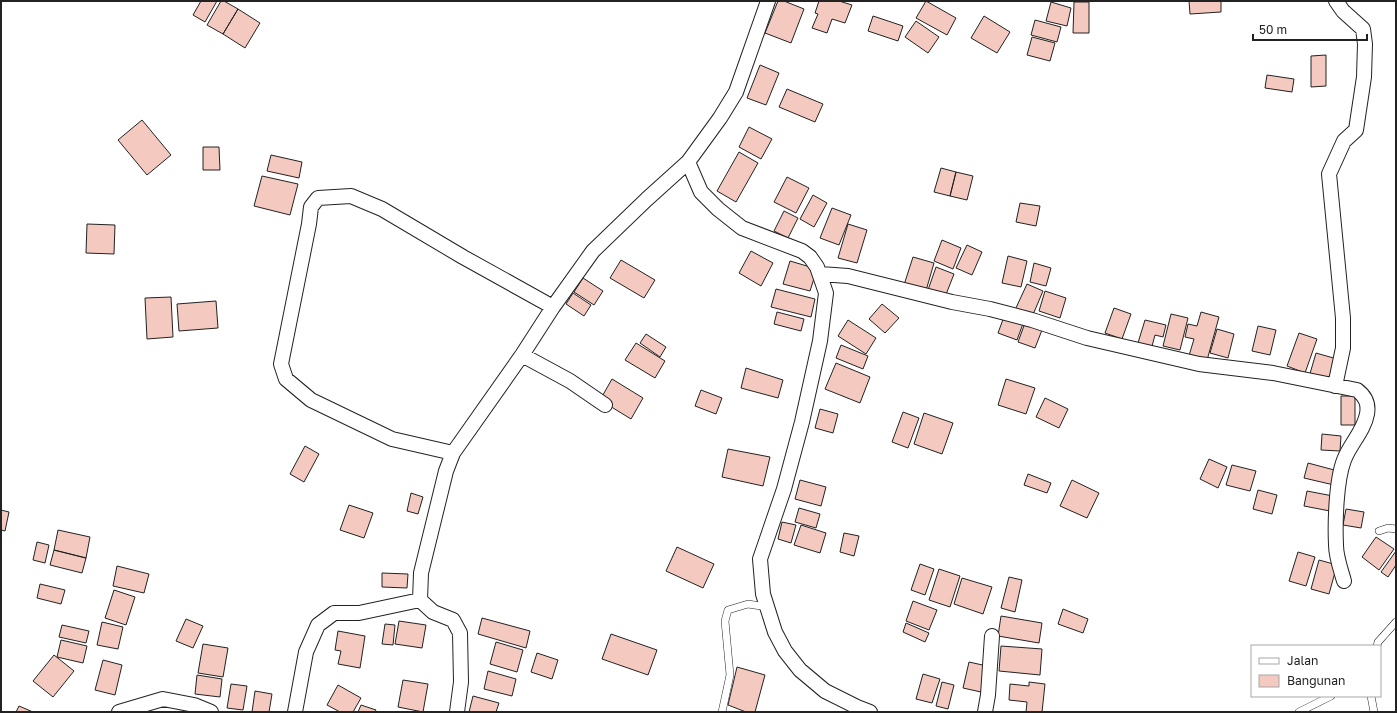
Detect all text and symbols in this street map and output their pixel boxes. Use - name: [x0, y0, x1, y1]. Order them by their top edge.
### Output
- scale bar: [1253, 16, 1367, 42]
- text: 50 m: [1259, 22, 1287, 37]
- legend: [1251, 645, 1381, 697]
- text: Jalan: [1287, 653, 1318, 668]
- text: Bangunan: [1287, 673, 1345, 688]

